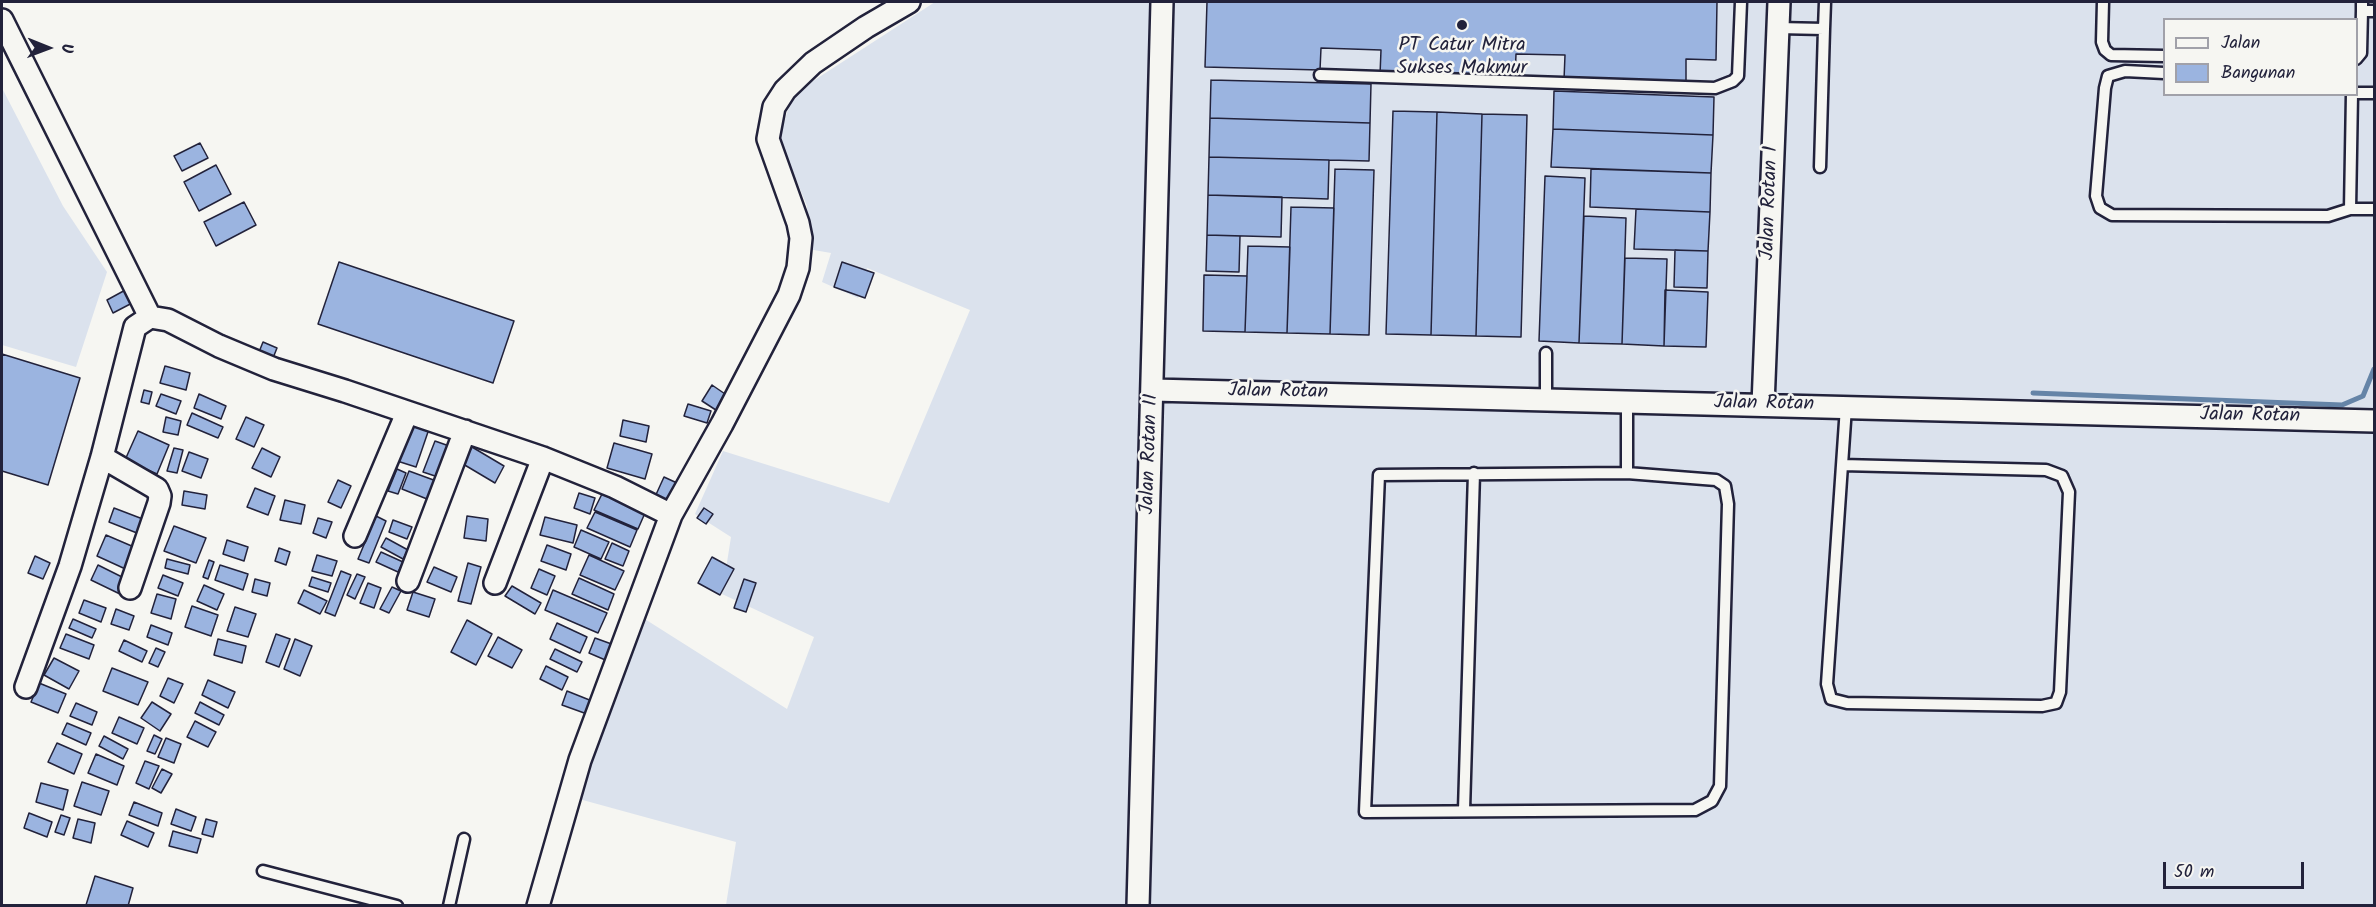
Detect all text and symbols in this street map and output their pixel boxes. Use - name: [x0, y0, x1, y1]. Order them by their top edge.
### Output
- north arrow: [18, 18, 78, 78]
- marker: PT Catur Mitra Sukses Makmur: [1455, 18, 1469, 32]
- legend: [2163, 18, 2358, 96]
- text: Jalan: [2221, 29, 2260, 58]
- place label: PT Catur Mitra Sukses Makmur: [1397, 35, 1527, 82]
- text: U: [54, 43, 79, 53]
- text: Bangunan: [2221, 59, 2295, 88]
- street label: Jalan Rotan 1: [1757, 145, 1785, 261]
- street label: Jalan Rotan: [1228, 380, 1328, 406]
- street label: Jalan Rotan: [1714, 392, 1814, 418]
- street label: Jalan Rotan II: [1137, 393, 1165, 515]
- street label: Jalan Rotan: [2200, 404, 2300, 430]
- scale bar: [2166, 850, 2307, 888]
- text: 50 m: [2174, 858, 2214, 887]

